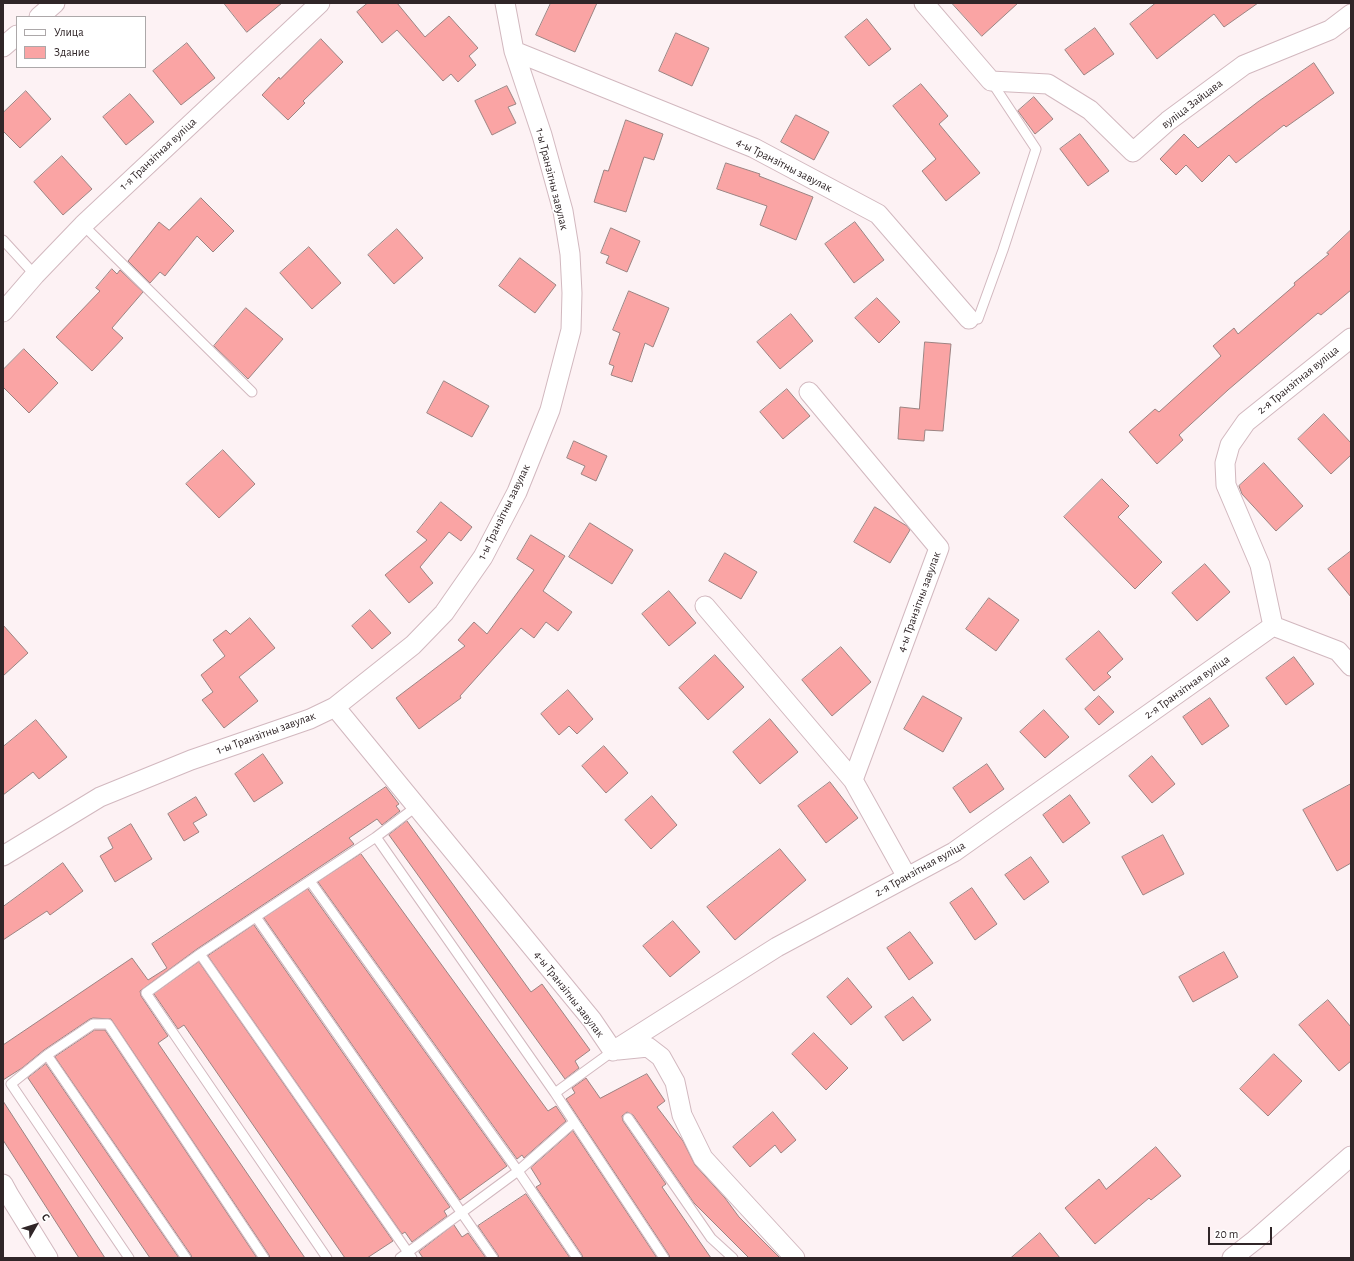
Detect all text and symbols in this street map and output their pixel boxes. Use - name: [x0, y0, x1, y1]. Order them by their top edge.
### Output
- legend: [16, 16, 146, 68]
- text: Улица: [54, 26, 84, 38]
- text: Здание: [54, 46, 90, 58]
- street label: вуліца Зайцава: [1158, 76, 1226, 132]
- street label: 1-я Транзітная вуліца: [117, 115, 199, 193]
- street label: 1-ы Транзітны завулак: [532, 127, 572, 231]
- street label: 4-ы Транзітны завулак: [733, 135, 835, 195]
- street label: 2-я Транзітная вуліца: [1254, 343, 1342, 417]
- street label: 1-ы Транзітны завулак: [475, 462, 533, 562]
- street label: 4-ы Транзітны завулак: [894, 550, 944, 654]
- street label: 2-я Транзітная вуліца: [1141, 652, 1233, 722]
- street label: 1-ы Транзітны завулак: [214, 708, 318, 758]
- street label: 2-я Транзітная вуліца: [872, 838, 968, 900]
- street label: 4-ы Транзітны завулак: [531, 948, 607, 1040]
- north arrow: [16, 1205, 56, 1245]
- text: С: [40, 1211, 52, 1223]
- scale bar: [1210, 1219, 1274, 1245]
- text: 20 m: [1215, 1228, 1238, 1240]

